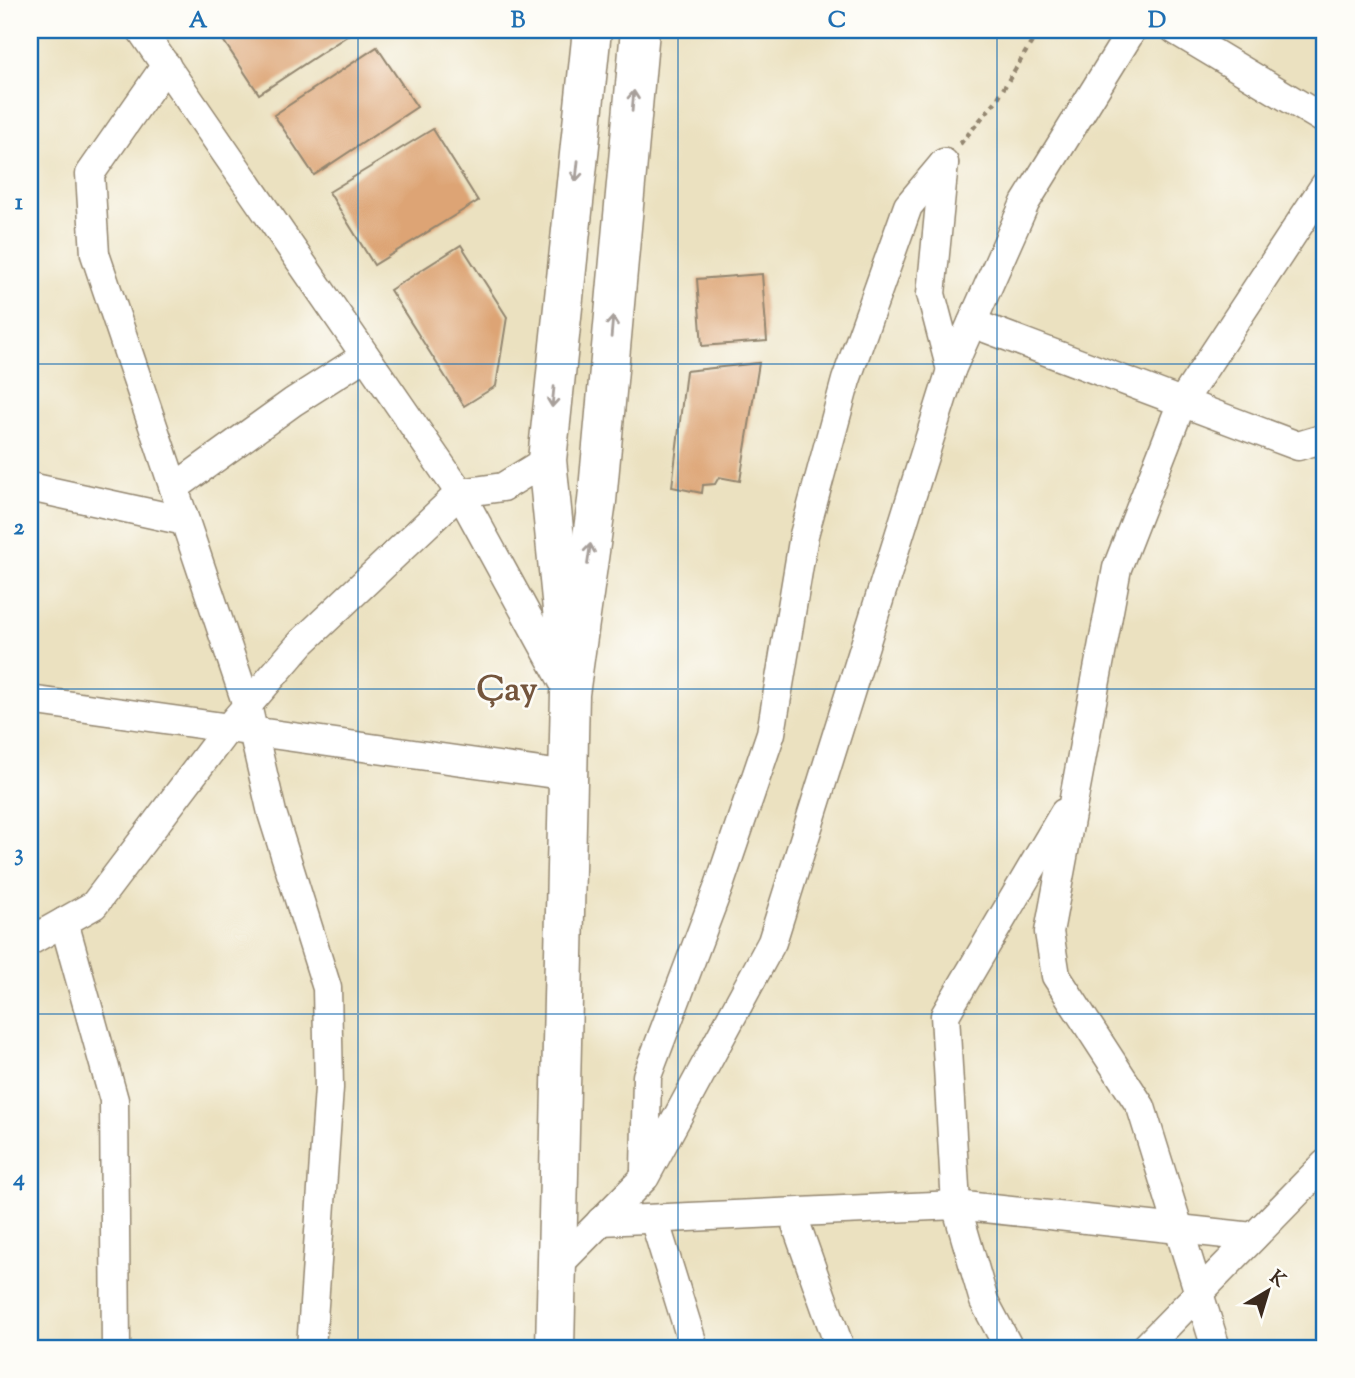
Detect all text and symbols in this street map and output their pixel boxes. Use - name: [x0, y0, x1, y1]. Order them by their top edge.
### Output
- text: A: [189, 5, 208, 38]
- text: B: [511, 5, 526, 38]
- text: C: [828, 5, 846, 38]
- text: D: [1148, 5, 1166, 38]
- one-way arrow: [627, 90, 640, 113]
- one-way arrow: [570, 159, 583, 182]
- text: 1: [15, 187, 23, 220]
- one-way arrow: [606, 317, 619, 339]
- one-way arrow: [547, 385, 560, 408]
- text: 2: [14, 512, 25, 545]
- one-way arrow: [583, 543, 596, 566]
- district label: Çay: [477, 666, 538, 717]
- text: 3: [14, 838, 24, 871]
- text: 4: [12, 1163, 25, 1196]
- north arrow: [1232, 1256, 1302, 1326]
- text: K: [1263, 1265, 1291, 1295]

